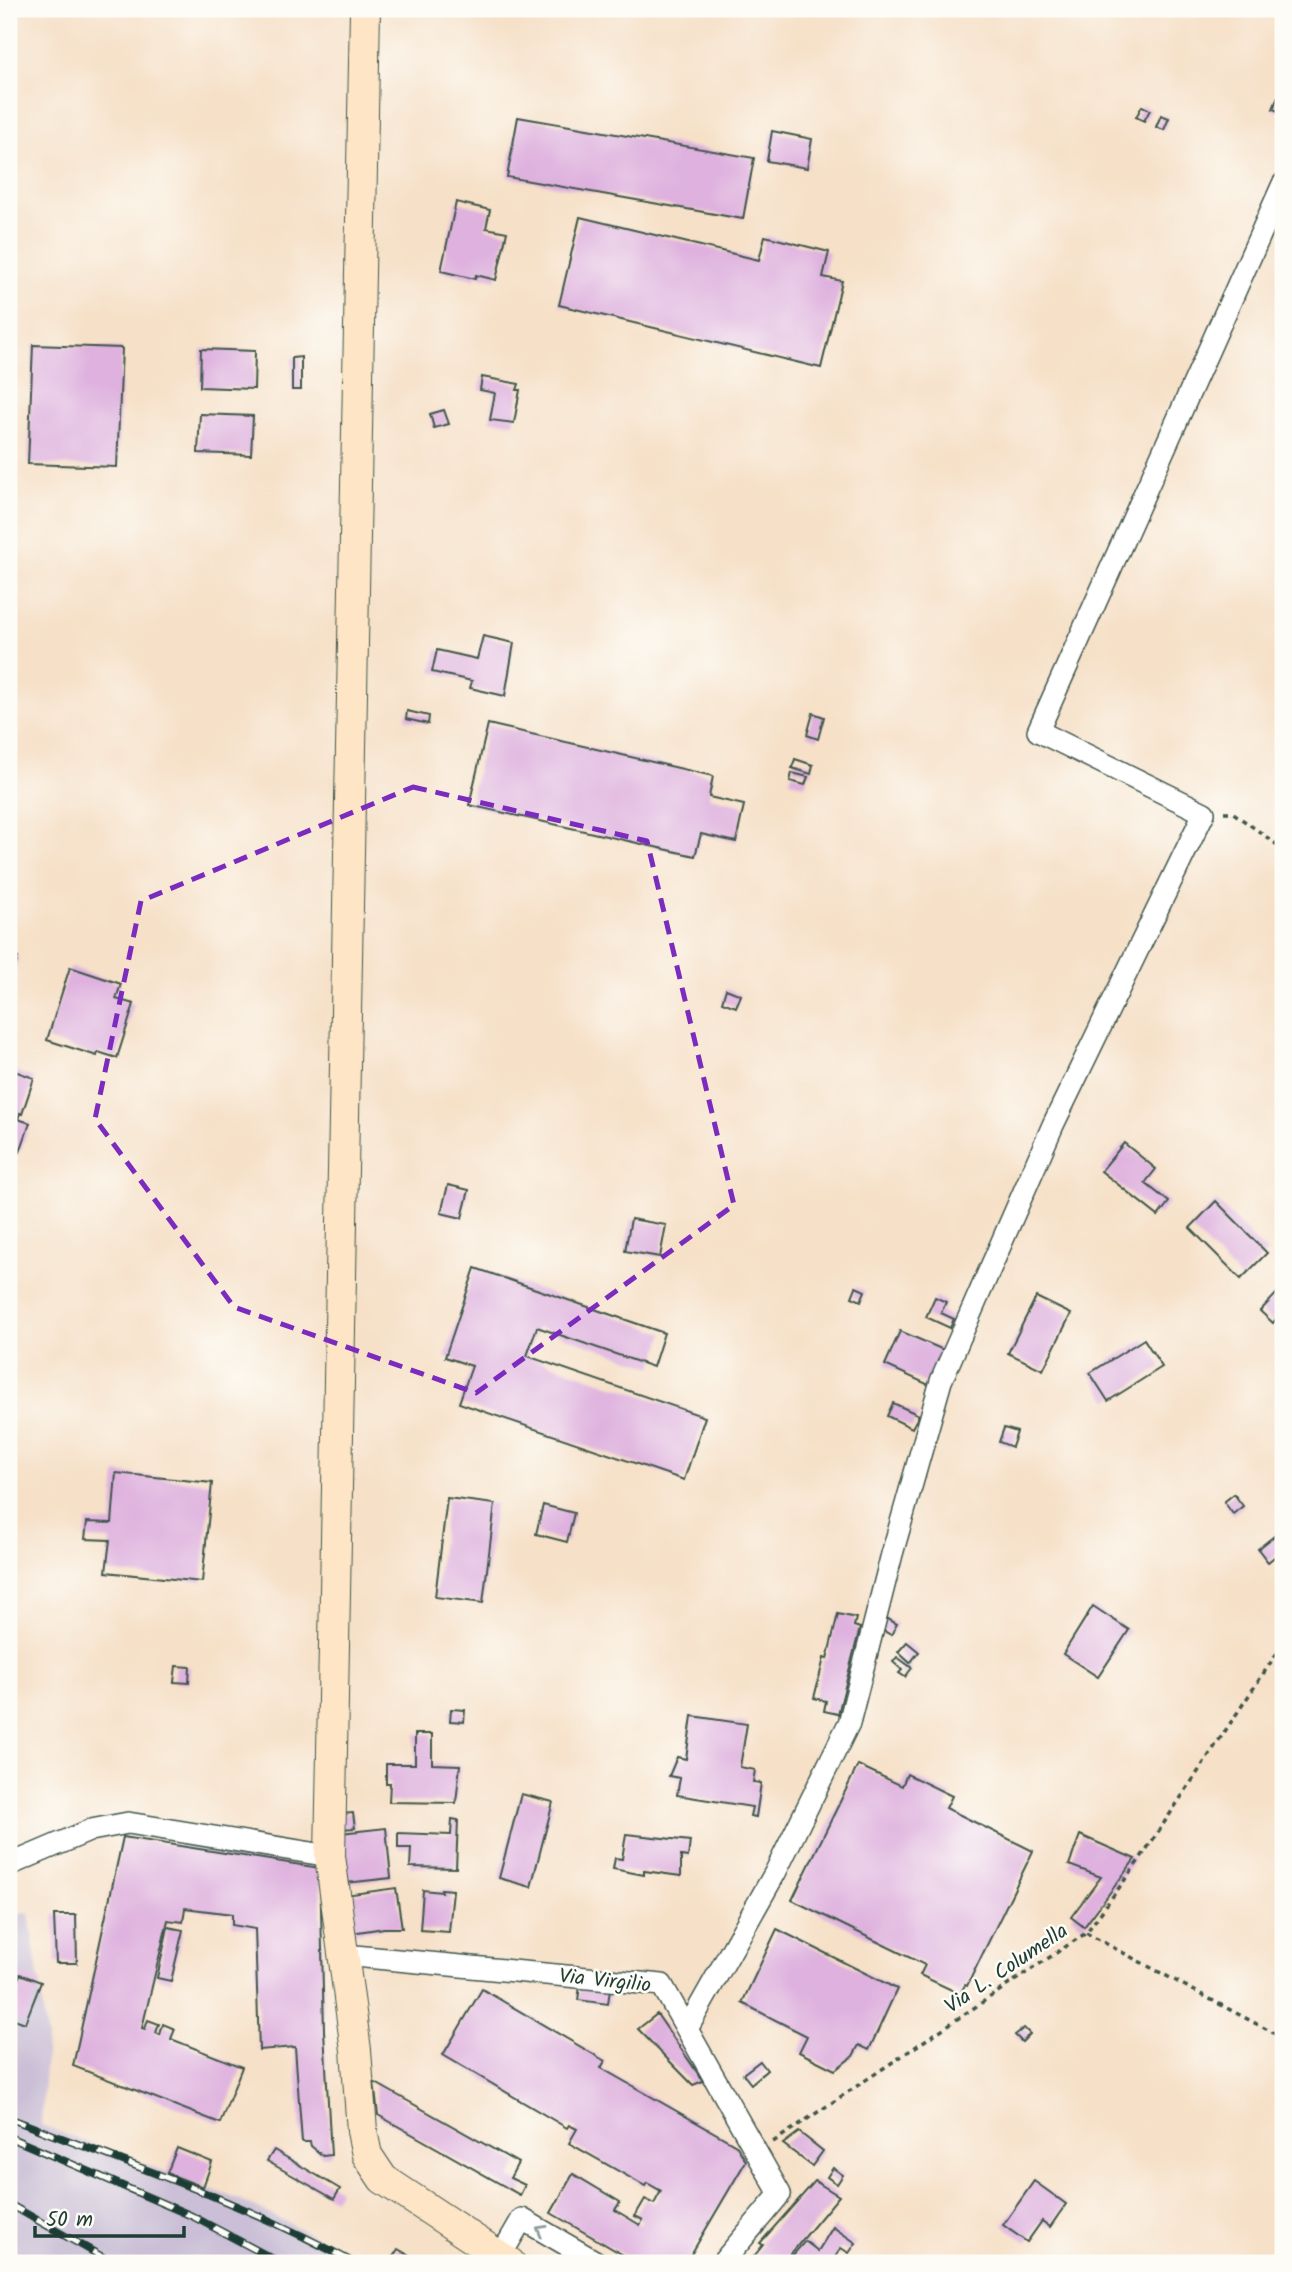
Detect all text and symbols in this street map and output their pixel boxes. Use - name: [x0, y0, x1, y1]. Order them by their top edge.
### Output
- street label: Via L. Columella: [938, 1916, 1075, 2023]
- street label: Via Virgilio: [557, 1960, 652, 2003]
- scale bar: [35, 2195, 184, 2239]
- text: 50 m: [46, 2204, 93, 2237]
- one-way arrow: [536, 2225, 549, 2238]

